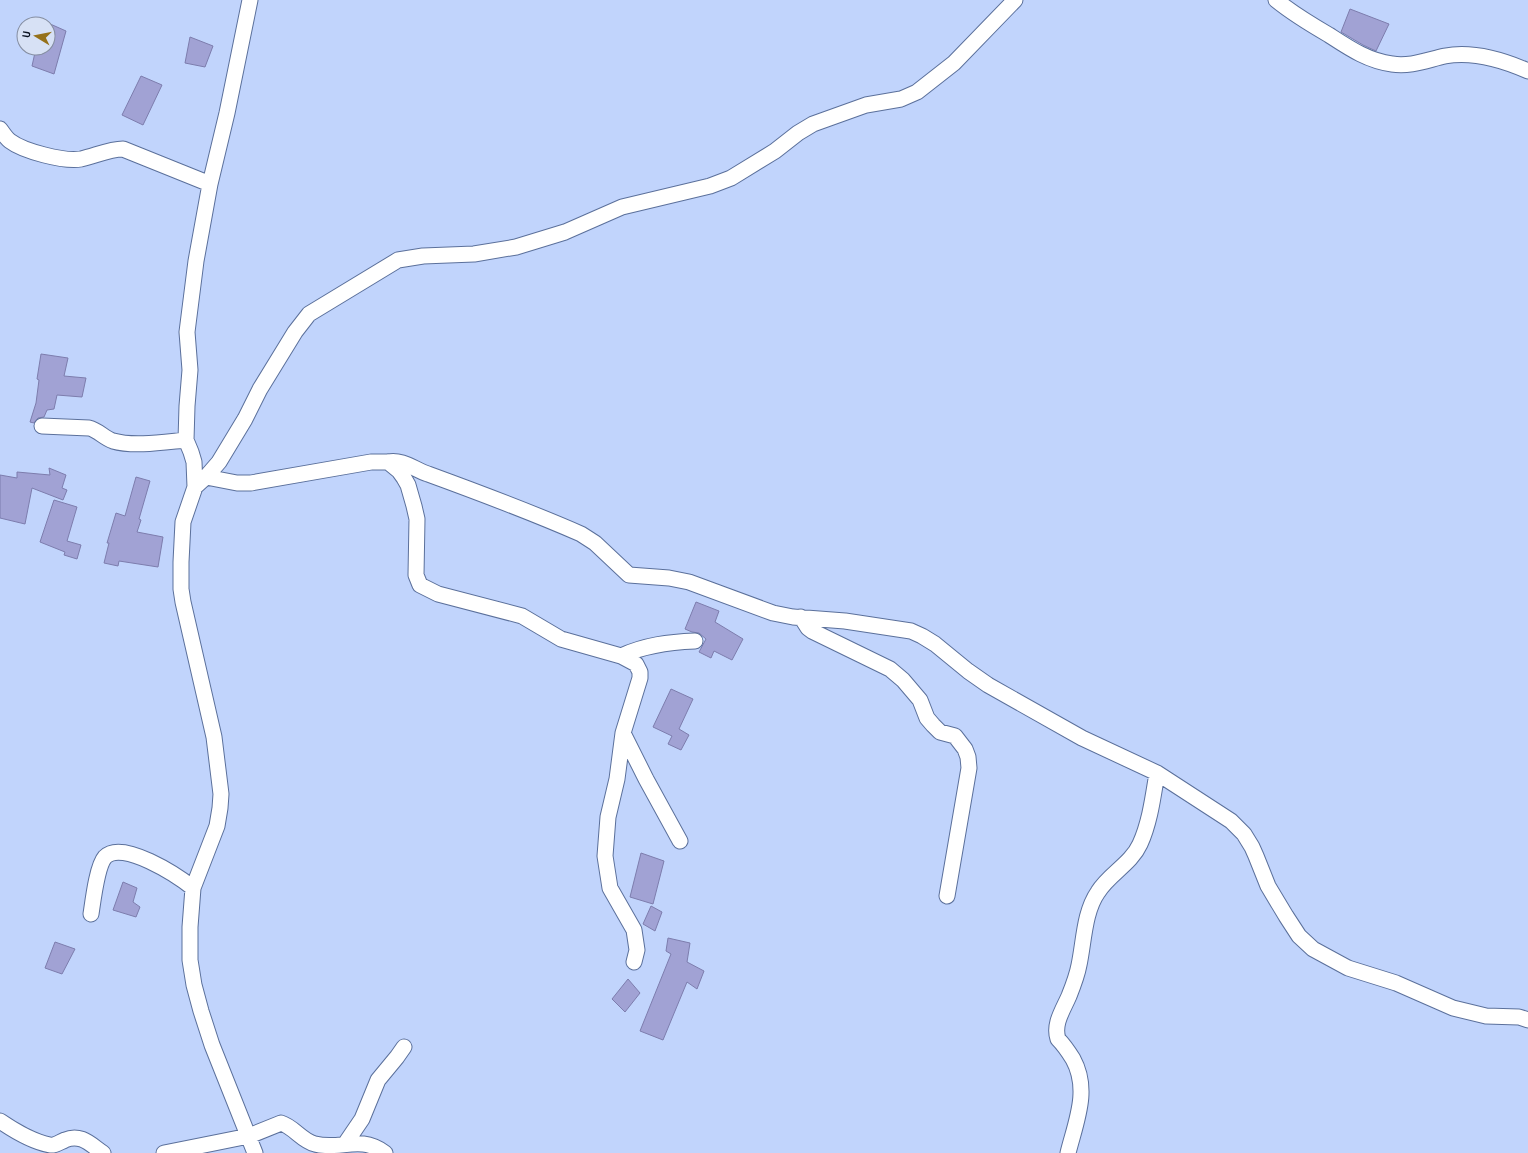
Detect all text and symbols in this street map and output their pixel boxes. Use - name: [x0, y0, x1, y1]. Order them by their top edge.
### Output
- north arrow: [16, 16, 56, 56]
- text: U: [19, 30, 34, 39]

